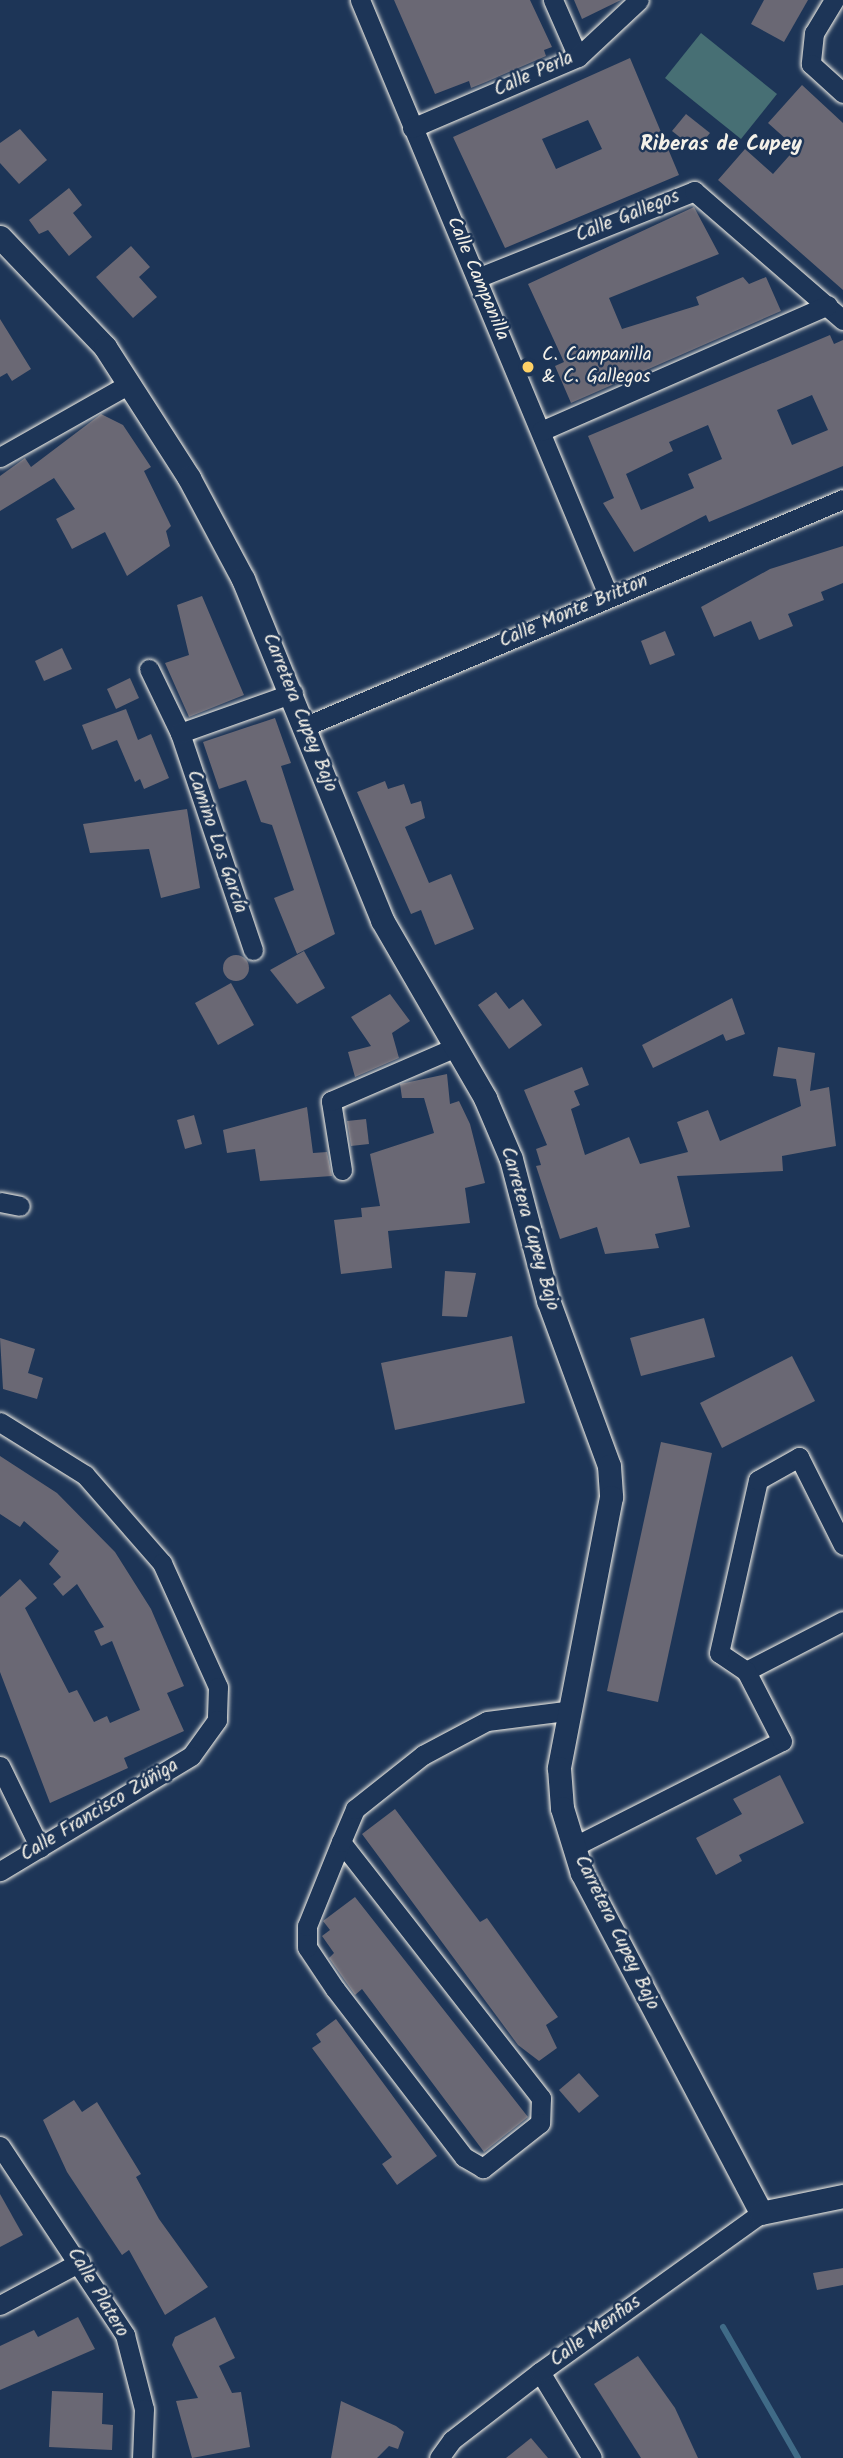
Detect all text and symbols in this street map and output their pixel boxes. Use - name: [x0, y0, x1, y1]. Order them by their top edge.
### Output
- street label: Calle Perla: [491, 47, 577, 103]
- district label: Riberas de Cupey: [640, 132, 802, 158]
- street label: Calle Gallegos: [573, 186, 683, 248]
- street label: Calle Campanilla: [441, 214, 513, 344]
- place label: C. Campanilla & C. Gallegos: [542, 345, 652, 389]
- marker: C. Campanilla & C. Gallegos: [520, 359, 536, 375]
- street label: Calle Monte Britton: [496, 570, 652, 654]
- street label: Carretera Cupey Bajo: [257, 630, 341, 796]
- street label: Camino Los García: [181, 768, 251, 916]
- street label: Carretera Cupey Bajo: [495, 1145, 563, 1313]
- street label: Calle Francisco Zúñiga: [17, 1755, 183, 1867]
- street label: Carretera Cupey Bajo: [569, 1852, 663, 2014]
- street label: Calle Platero: [61, 2244, 133, 2342]
- street label: Calle Menfias: [546, 2291, 646, 2373]

